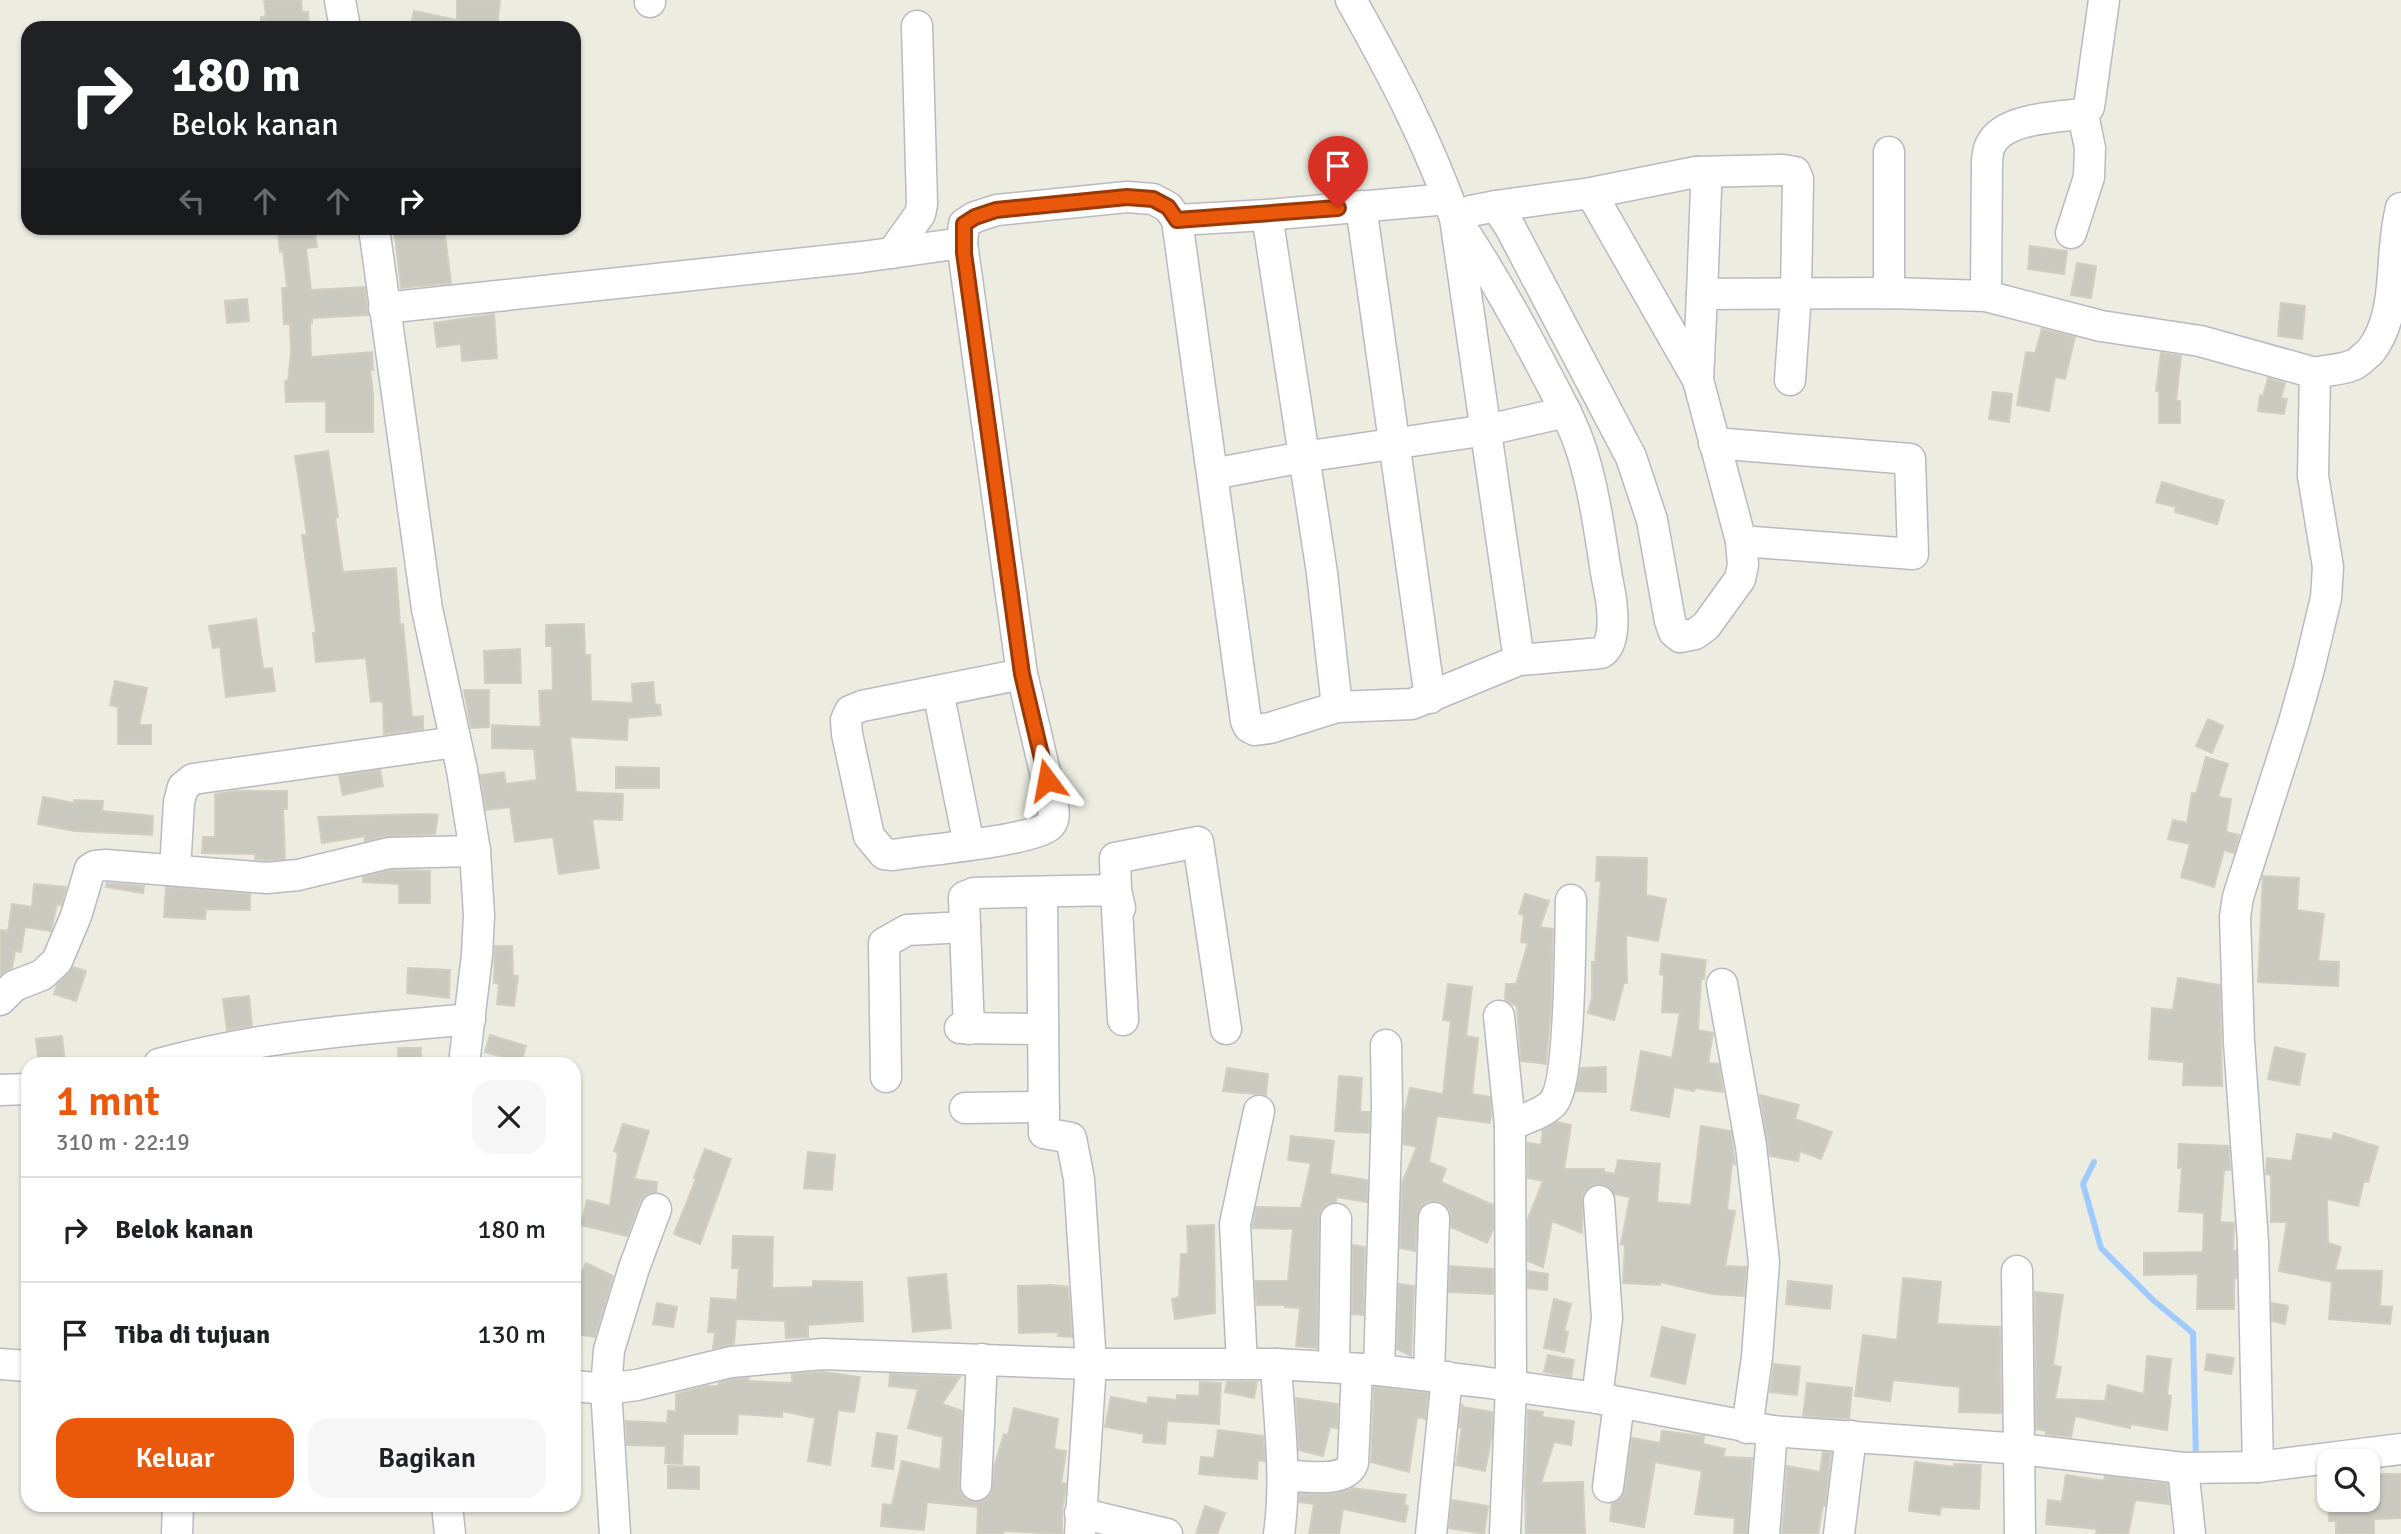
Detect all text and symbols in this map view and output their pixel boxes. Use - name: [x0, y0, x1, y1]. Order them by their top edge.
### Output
- text: 180 m: [171, 45, 301, 105]
- icon: right: [56, 49, 147, 140]
- text: Belok kanan: [171, 105, 339, 144]
- pin: [1308, 136, 1368, 208]
- icon: arrive: [1319, 147, 1357, 185]
- icon: left: [173, 182, 211, 220]
- icon: ahead: [246, 182, 284, 220]
- icon: ahead: [319, 182, 357, 220]
- icon: right: [392, 182, 430, 220]
- position arrow: [1010, 743, 1084, 817]
- text: 1 mnt: [56, 1076, 160, 1127]
- button: close: [472, 1080, 546, 1154]
- text: 310 m · 22:19: [56, 1128, 190, 1157]
- icon: right: [56, 1211, 94, 1249]
- text: Belok kanan: [115, 1214, 253, 1246]
- text: 180 m: [477, 1214, 546, 1246]
- icon: arrive: [56, 1316, 94, 1354]
- text: Tiba di tujuan: [115, 1319, 270, 1351]
- text: 130 m: [477, 1319, 546, 1351]
- button: Keluar: [56, 1418, 294, 1498]
- button: Bagikan: [308, 1418, 546, 1498]
- map controls: [2317, 1449, 2380, 1512]
- button: search: [2317, 1449, 2380, 1512]

